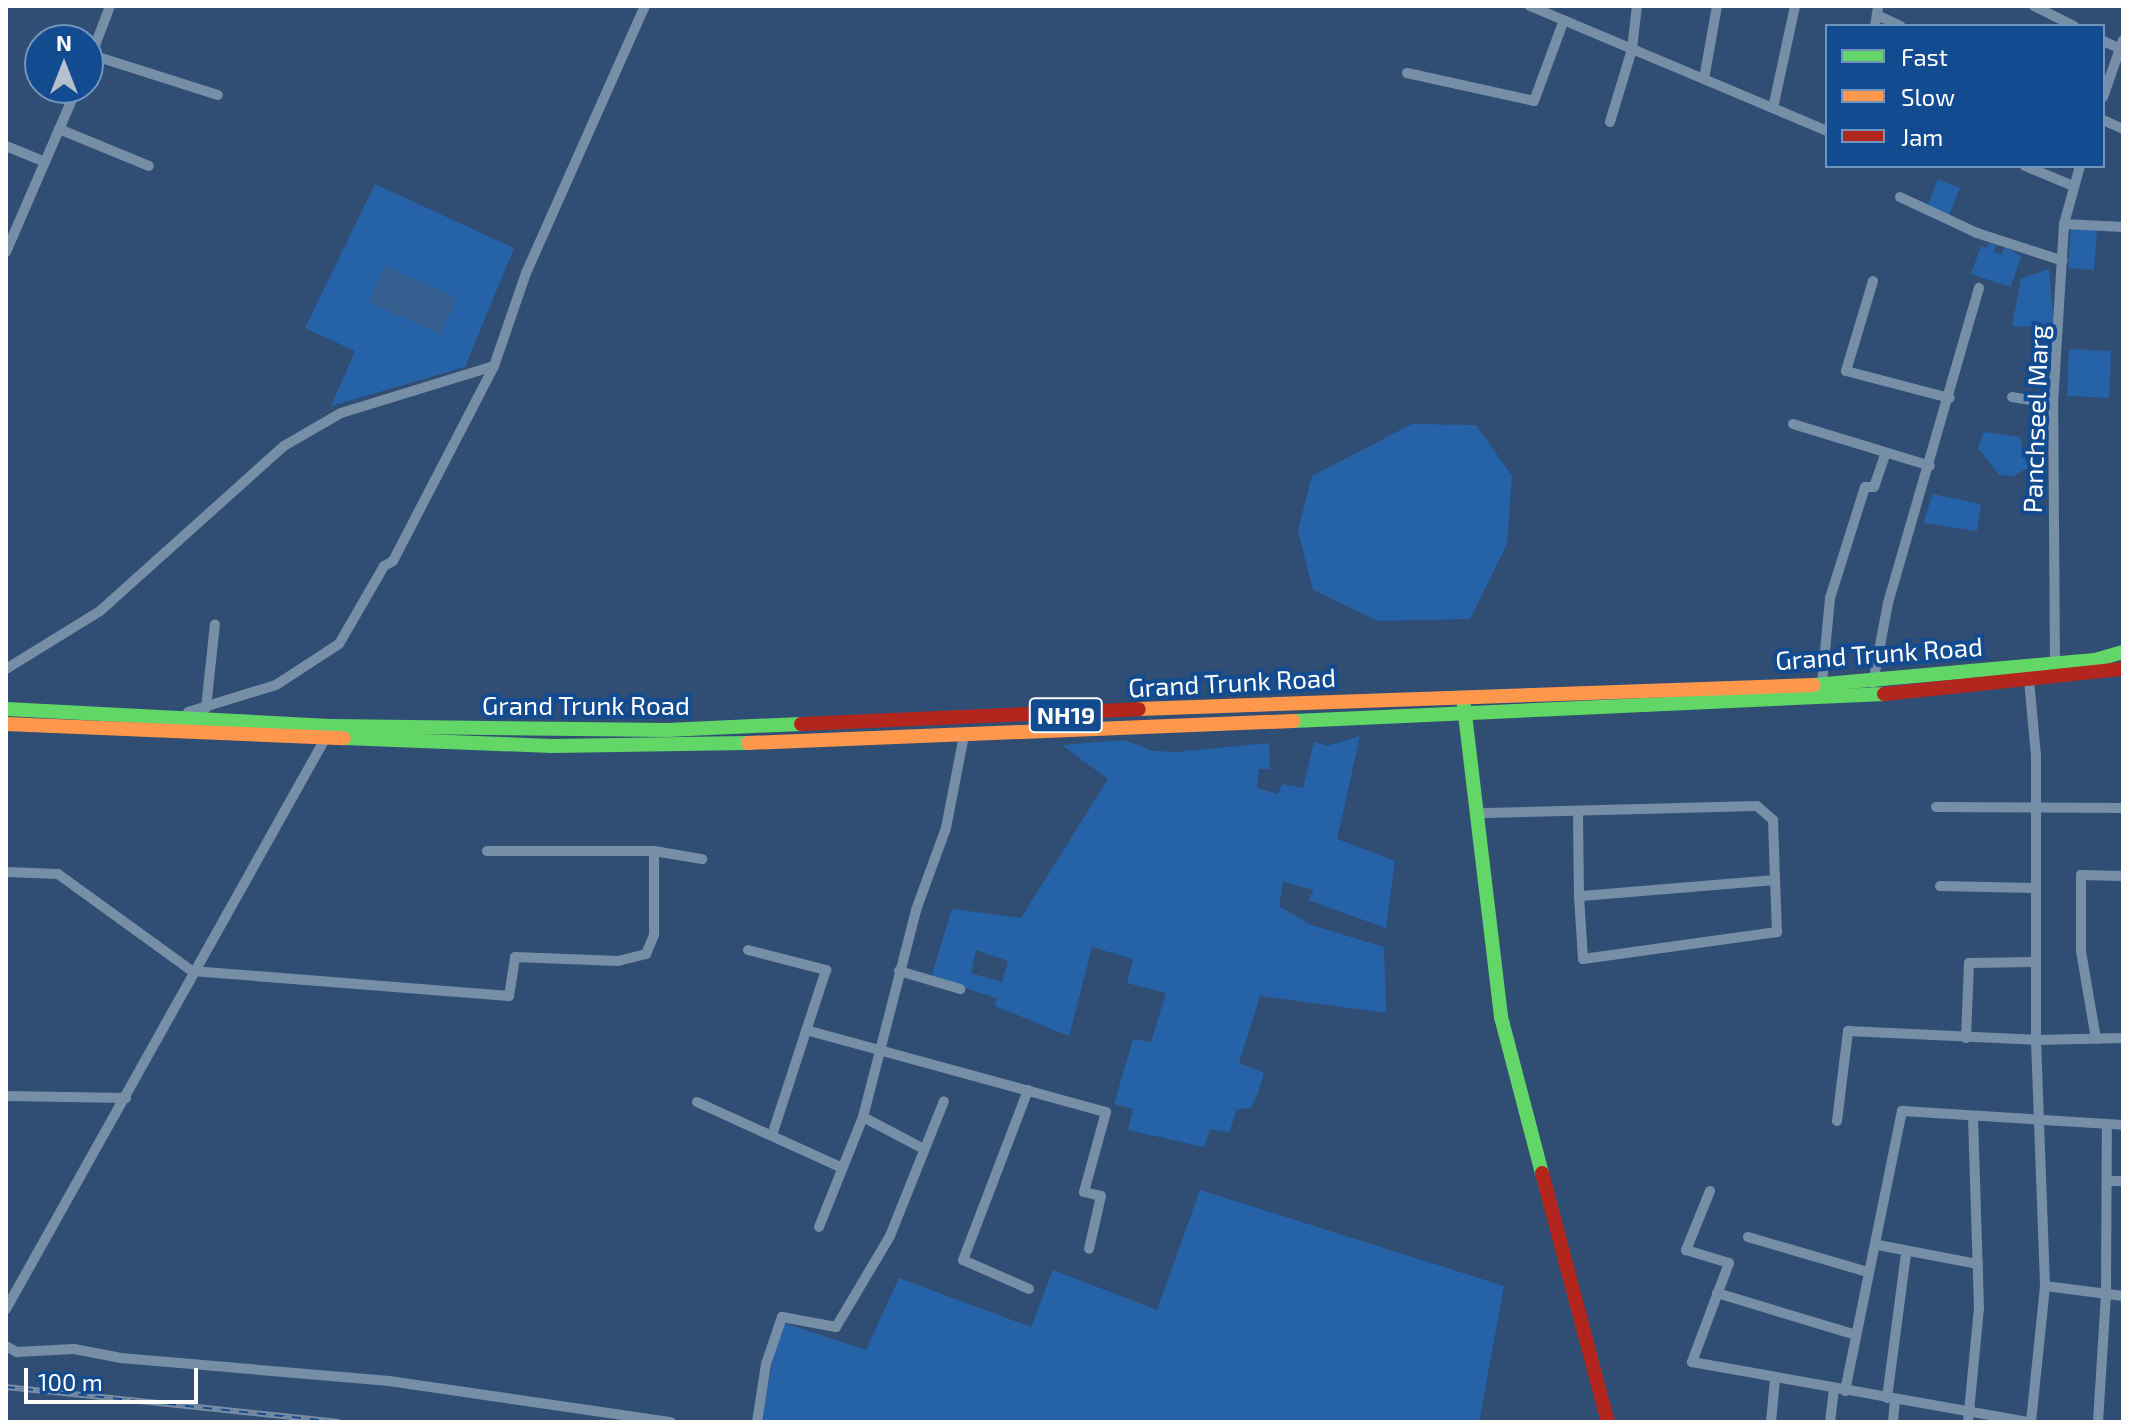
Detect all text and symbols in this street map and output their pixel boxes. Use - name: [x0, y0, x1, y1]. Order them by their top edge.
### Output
- north arrow: [24, 24, 104, 104]
- legend: [1825, 24, 2105, 168]
- text: N: [56, 29, 72, 55]
- text: Fast: [1901, 42, 1948, 71]
- text: Slow: [1901, 82, 1955, 111]
- text: Jam: [1901, 122, 1943, 151]
- street label: Panchseel Marg: [2016, 324, 2054, 514]
- street label: Grand Trunk Road: [1774, 630, 1984, 676]
- street label: Grand Trunk Road: [1127, 661, 1337, 703]
- street label: Grand Trunk Road: [482, 689, 690, 721]
- road number: NH19: [1028, 695, 1104, 735]
- scale bar: [28, 1352, 202, 1402]
- text: 100 m: [38, 1367, 103, 1396]

